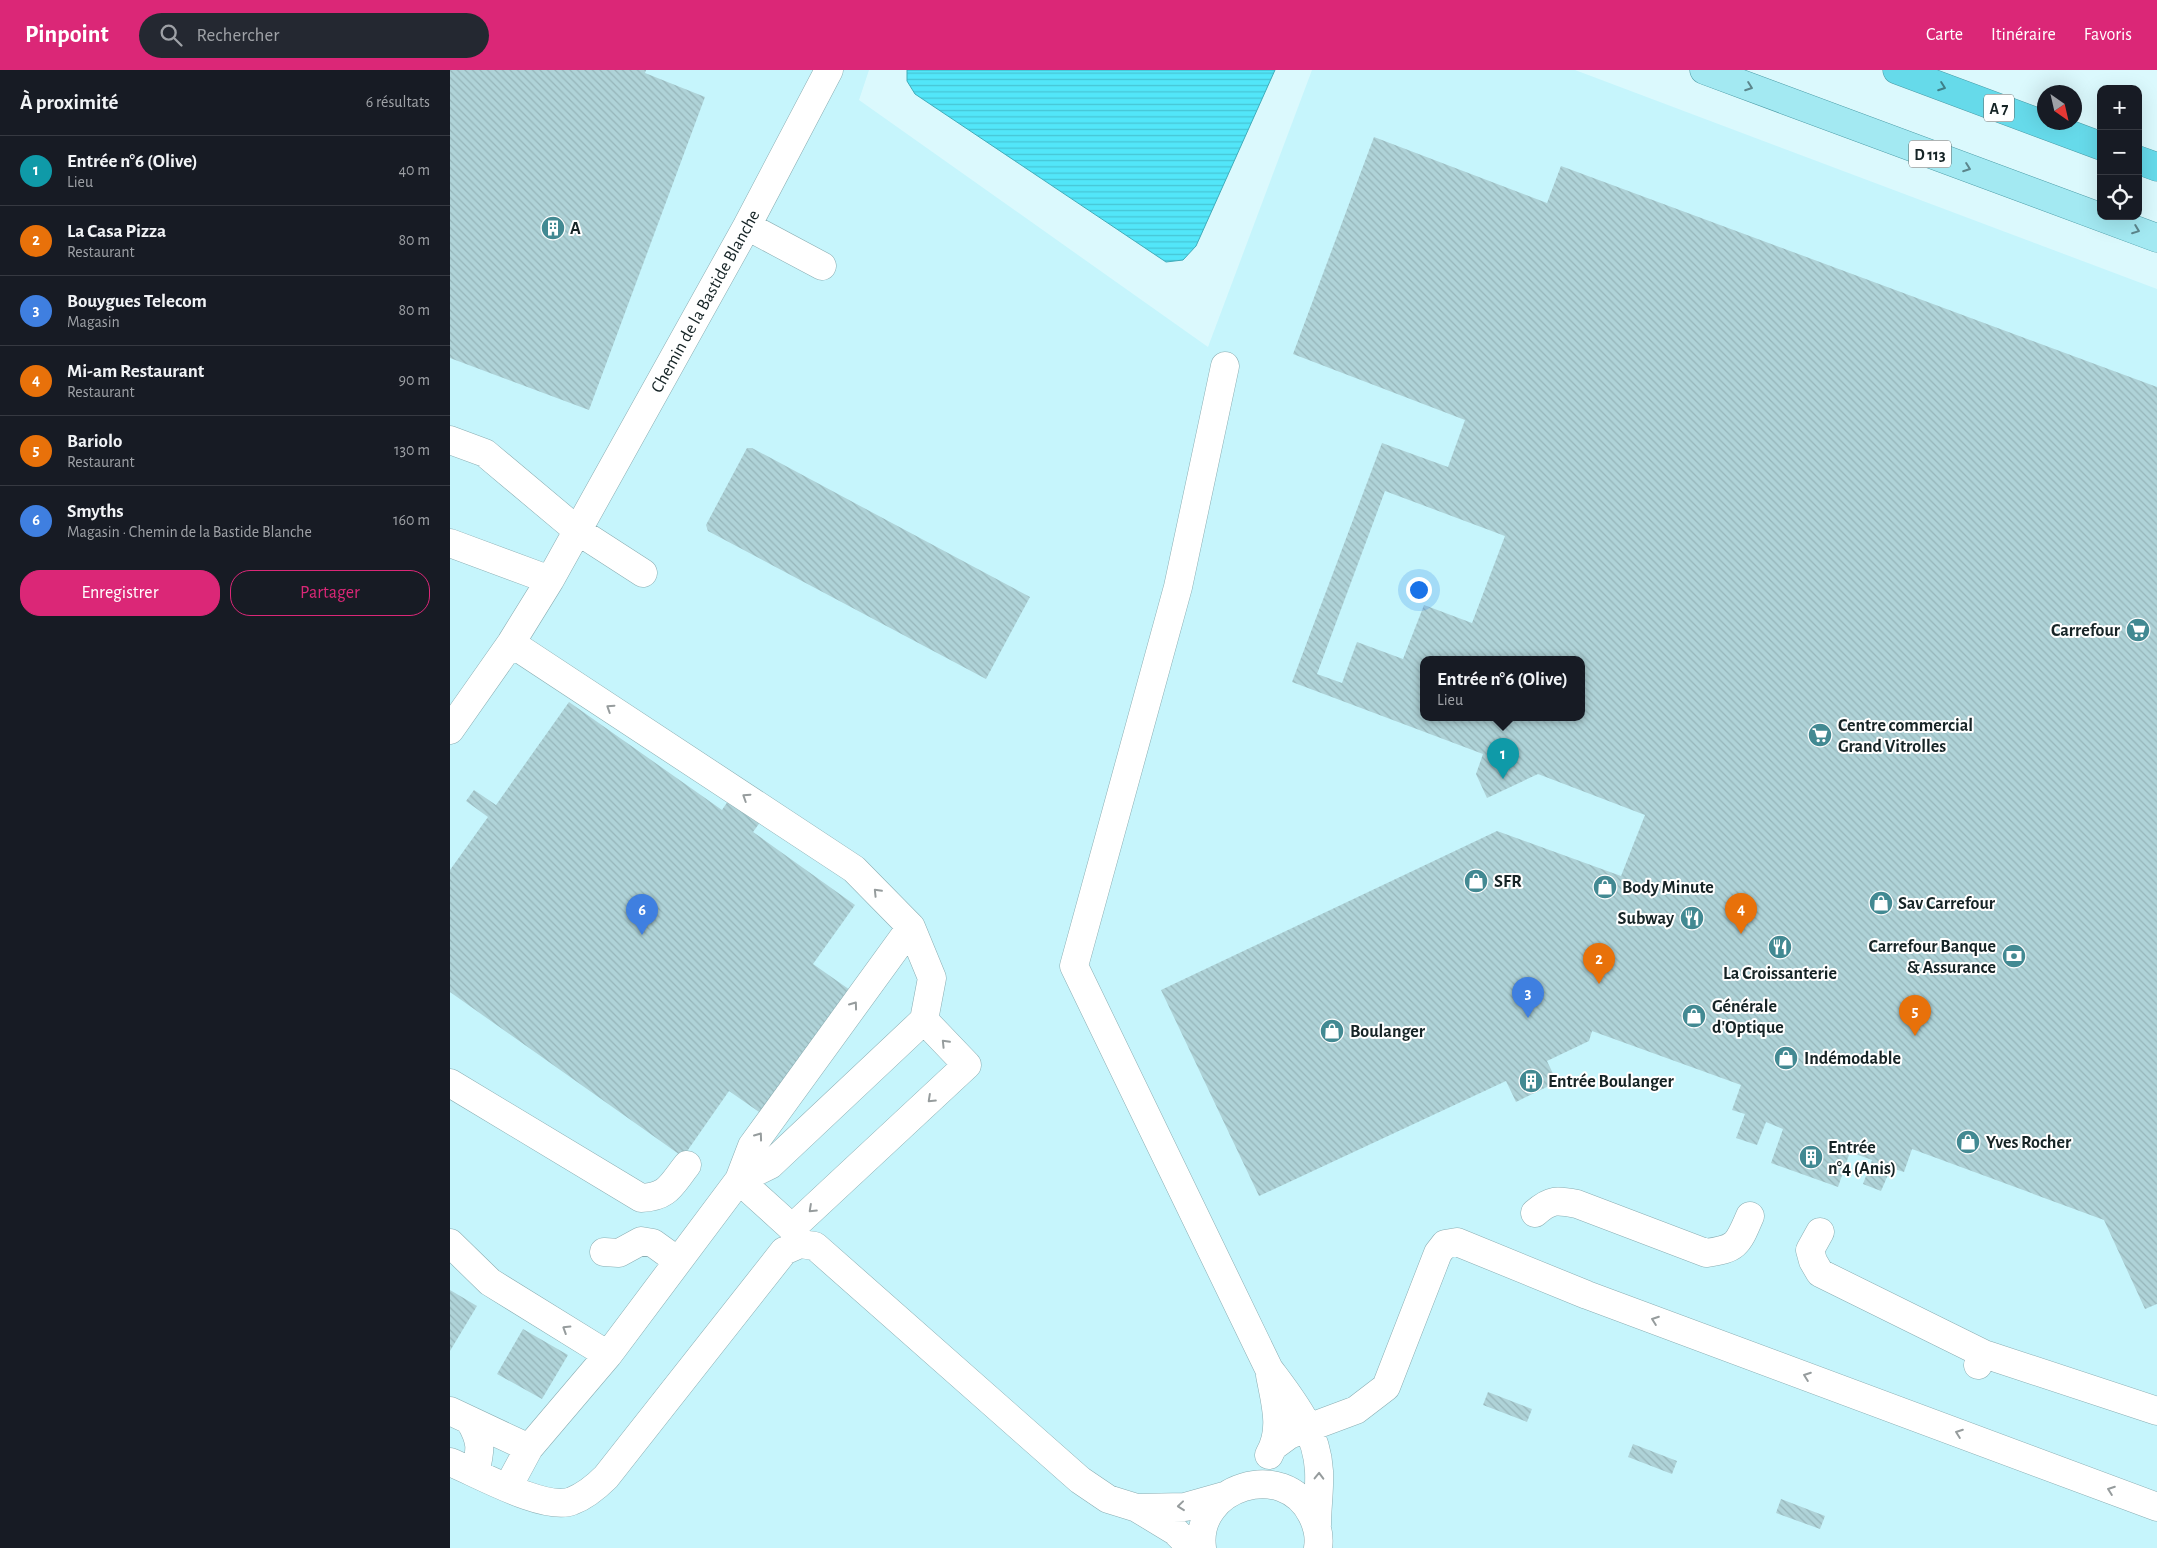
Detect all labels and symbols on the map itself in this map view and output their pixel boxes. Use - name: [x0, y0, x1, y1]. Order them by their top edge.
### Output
- one-way arrow: [1745, 81, 1753, 91]
- one-way arrow: [1938, 81, 1946, 91]
- north arrow: [2037, 85, 2082, 130]
- road number: A 7: [1984, 94, 2014, 122]
- road number: D 113: [1909, 140, 1951, 168]
- one-way arrow: [1963, 162, 1971, 172]
- street label: Chemin de la Bastide Blanche: [648, 207, 764, 396]
- building icon: A: [540, 215, 566, 241]
- place label: A: [570, 220, 581, 238]
- one-way arrow: [2131, 224, 2140, 234]
- your location: [1406, 577, 1432, 603]
- supermarket icon: Carrefour: [2125, 617, 2151, 643]
- place label: Carrefour: [2051, 622, 2121, 640]
- one-way arrow: [606, 705, 616, 714]
- place label: Centre commercial Grand Vitrolles: [1838, 717, 1973, 756]
- supermarket icon: Centre commercial Grand Vitrolles: [1807, 722, 1833, 748]
- pin: 1: [1487, 738, 1519, 779]
- one-way arrow: [742, 794, 751, 803]
- shop icon: SFR: [1463, 868, 1489, 894]
- place label: SFR: [1494, 873, 1522, 891]
- shop icon: Body Minute: [1592, 874, 1618, 900]
- place label: Body Minute: [1622, 879, 1714, 897]
- one-way arrow: [874, 889, 883, 898]
- shop icon: Sav Carrefour: [1868, 890, 1894, 916]
- pin: 4: [1725, 893, 1757, 934]
- pin: 6: [626, 894, 658, 935]
- place label: Sav Carrefour: [1898, 895, 1996, 913]
- restaurant icon: Subway: [1679, 905, 1705, 931]
- place label: Subway: [1618, 910, 1675, 928]
- restaurant icon: La Croissanterie: [1767, 934, 1793, 960]
- place label: Carrefour Banque & Assurance: [1868, 938, 1996, 977]
- pin: 2: [1583, 943, 1615, 984]
- bank icon: Carrefour Banque & Assurance: [2001, 943, 2027, 969]
- place label: La Croissanterie: [1723, 965, 1837, 983]
- pin: 3: [1512, 977, 1544, 1018]
- pin: 5: [1899, 995, 1931, 1036]
- place label: Générale d'Optique: [1712, 998, 1784, 1037]
- one-way arrow: [849, 1002, 857, 1011]
- shop icon: Générale d'Optique: [1681, 1003, 1707, 1029]
- shop icon: Boulanger: [1319, 1018, 1345, 1044]
- place label: Boulanger: [1350, 1023, 1426, 1041]
- one-way arrow: [942, 1039, 951, 1048]
- shop icon: Indémodable: [1773, 1045, 1799, 1071]
- place label: Indémodable: [1804, 1050, 1901, 1068]
- building icon: Entrée Boulanger: [1518, 1068, 1544, 1094]
- place label: Entrée Boulanger: [1548, 1073, 1674, 1091]
- one-way arrow: [928, 1093, 937, 1102]
- shop icon: Yves Rocher: [1955, 1129, 1981, 1155]
- one-way arrow: [753, 1132, 762, 1142]
- place label: Yves Rocher: [1986, 1134, 2072, 1152]
- place label: Entrée n°4 (Anis): [1828, 1139, 1896, 1178]
- building icon: Entrée n°4 (Anis): [1798, 1144, 1824, 1170]
- one-way arrow: [809, 1203, 818, 1212]
- one-way arrow: [1651, 1316, 1659, 1326]
- one-way arrow: [563, 1326, 572, 1335]
- one-way arrow: [1803, 1372, 1812, 1382]
- one-way arrow: [1955, 1429, 1964, 1439]
- one-way arrow: [1313, 1472, 1324, 1480]
- one-way arrow: [2107, 1486, 2116, 1496]
- one-way arrow: [1177, 1500, 1185, 1511]

